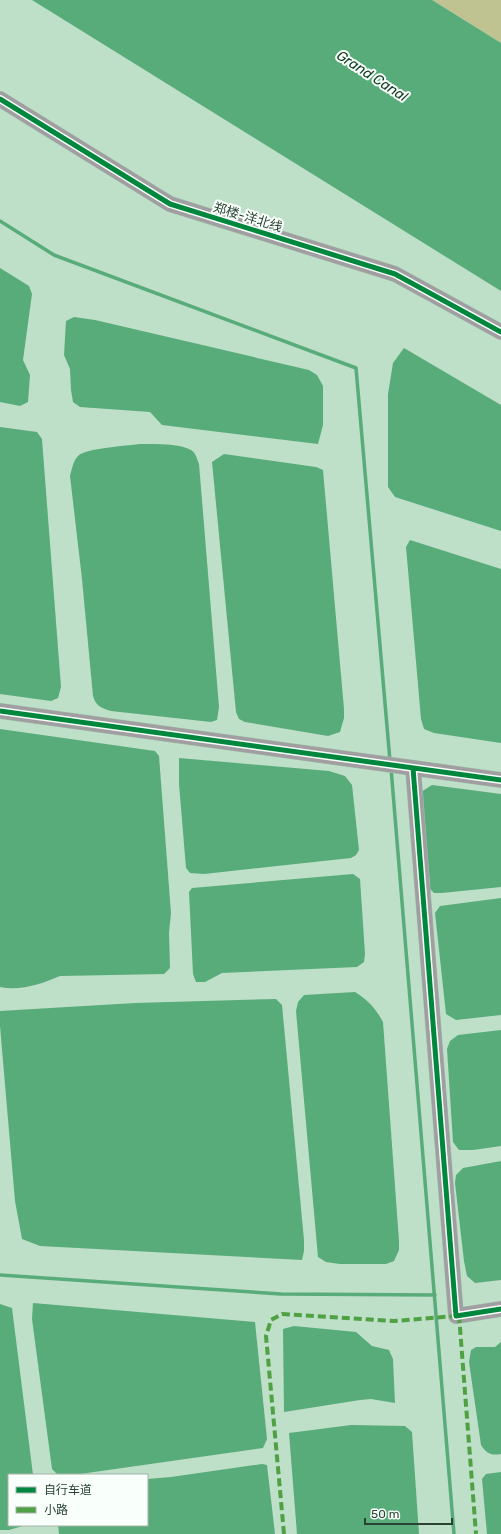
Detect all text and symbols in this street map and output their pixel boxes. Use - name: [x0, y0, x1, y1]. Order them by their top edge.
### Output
- water label: Grand Canal: [333, 47, 411, 106]
- street label: 郑楼-洋北线: [212, 199, 284, 235]
- legend: [8, 1474, 148, 1526]
- text: 自行车道: [44, 1483, 92, 1497]
- scale bar: [365, 1500, 452, 1526]
- text: 小路: [44, 1503, 68, 1517]
- text: 50 m: [371, 1507, 399, 1521]

